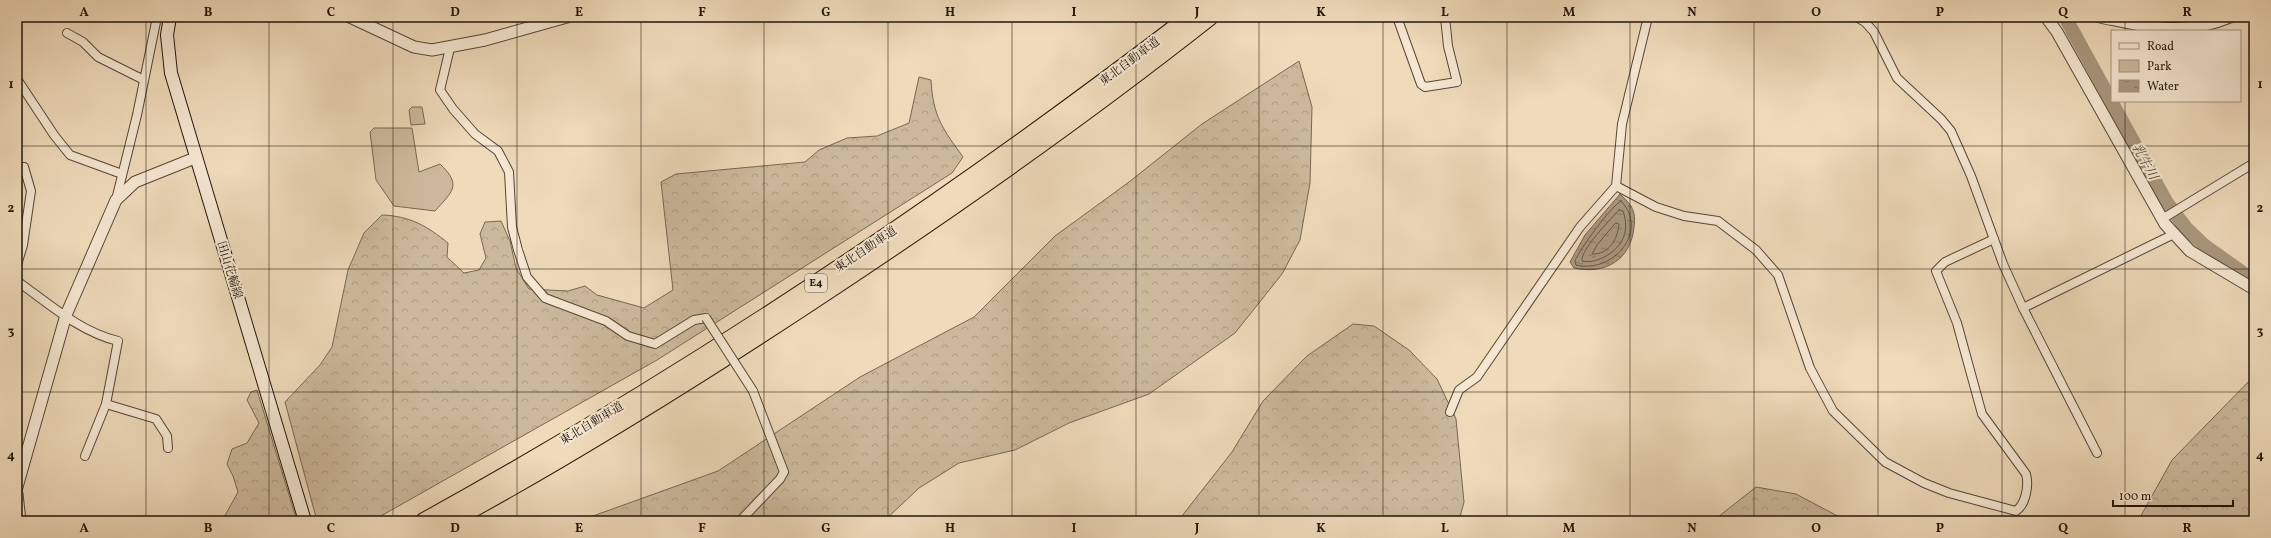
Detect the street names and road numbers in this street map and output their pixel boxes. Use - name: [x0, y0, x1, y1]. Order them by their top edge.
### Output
- street label: 東北自動車道: [1096, 34, 1164, 90]
- street label: 東北自動車道: [832, 223, 900, 277]
- street label: 田山花輪線: [213, 239, 245, 301]
- road number: E4: [805, 274, 827, 292]
- street label: 東北自動車道: [557, 399, 627, 449]

